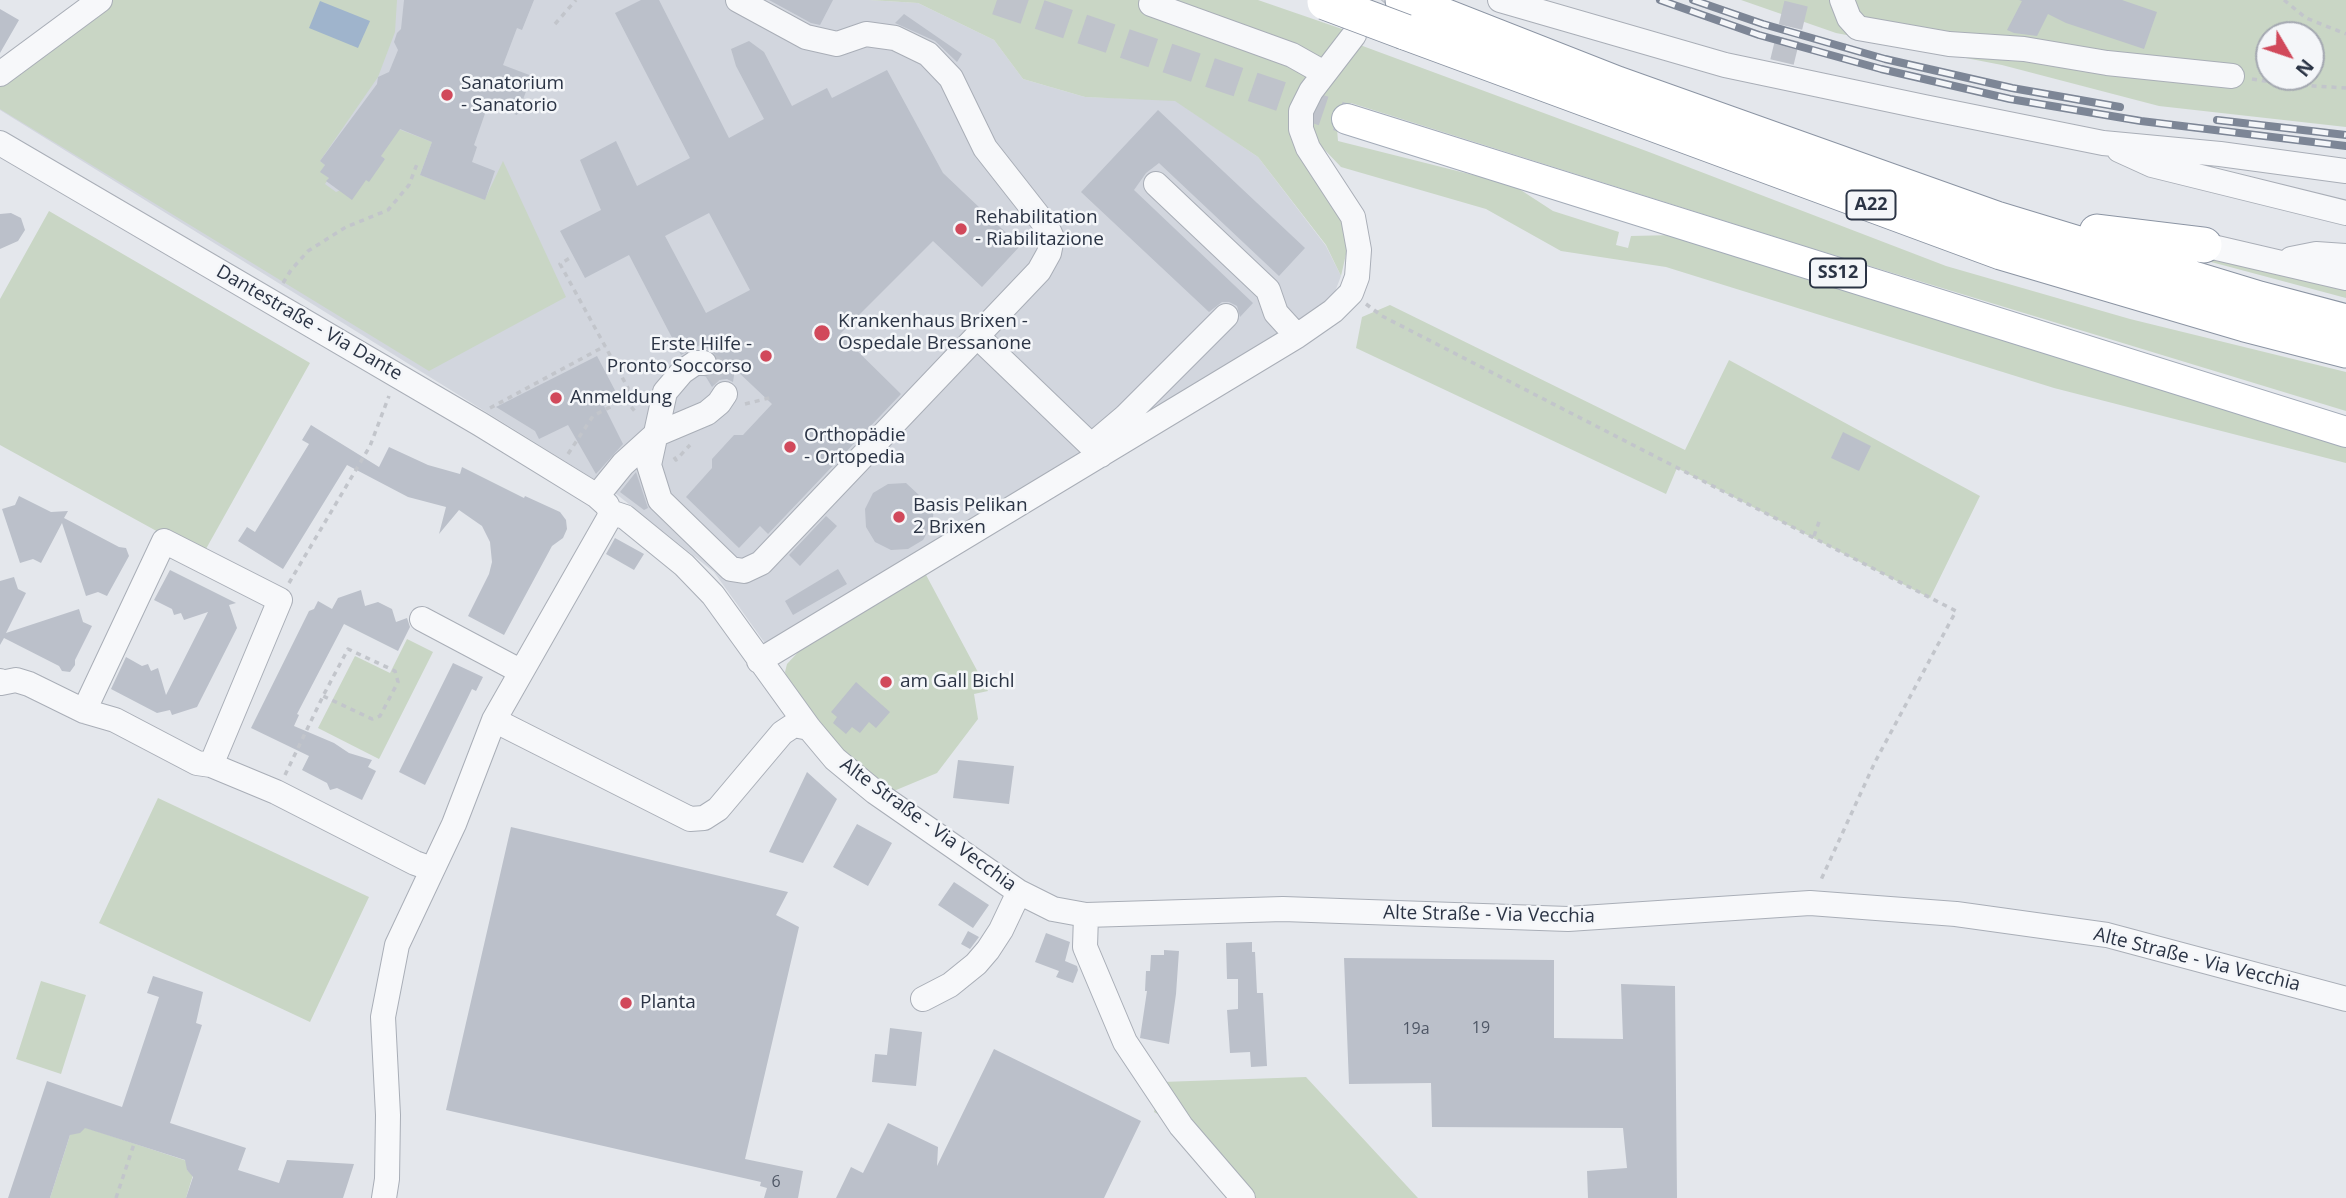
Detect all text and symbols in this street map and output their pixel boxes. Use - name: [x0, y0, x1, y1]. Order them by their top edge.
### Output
- north arrow: [2255, 21, 2325, 91]
- text: N: [2290, 54, 2320, 82]
- place label: Sanatorium - Sanatorio: [461, 73, 564, 117]
- marker: Sanatorium - Sanatorio: [439, 87, 455, 103]
- road number: A22: [1846, 190, 1896, 220]
- place label: Rehabilitation - Riabilitazione: [975, 207, 1104, 251]
- marker: Rehabilitation - Riabilitazione: [953, 221, 969, 237]
- road number: SS12: [1810, 258, 1866, 288]
- street label: Dantestraße - Via Dante: [212, 260, 406, 386]
- place label: Krankenhaus Brixen - Ospedale Bressanone: [838, 311, 1031, 355]
- marker: Krankenhaus Brixen - Ospedale Bressanone: [812, 323, 832, 343]
- place label: Erste Hilfe - Pronto Soccorso: [607, 334, 752, 378]
- marker: Erste Hilfe - Pronto Soccorso: [758, 348, 774, 364]
- place label: Anmeldung: [570, 387, 672, 409]
- marker: Anmeldung: [548, 390, 564, 406]
- place label: Orthopädie - Ortopedia: [804, 425, 906, 469]
- marker: Orthopädie - Ortopedia: [782, 439, 798, 455]
- place label: Basis Pelikan 2 Brixen: [913, 495, 1028, 539]
- marker: Basis Pelikan 2 Brixen: [891, 509, 907, 525]
- place label: am Gall Bichl: [900, 671, 1015, 693]
- marker: am Gall Bichl: [878, 674, 894, 690]
- street label: Alte Straße - Via Vecchia: [836, 753, 1020, 897]
- street label: Alte Straße - Via Vecchia: [1383, 902, 1595, 928]
- street label: Alte Straße - Via Vecchia: [2091, 923, 2303, 997]
- place label: Planta: [640, 992, 696, 1014]
- marker: Planta: [618, 995, 634, 1011]
- house number: 19: [1472, 1018, 1490, 1038]
- house number: 19a: [1402, 1019, 1430, 1039]
- house number: 6: [771, 1172, 781, 1192]

